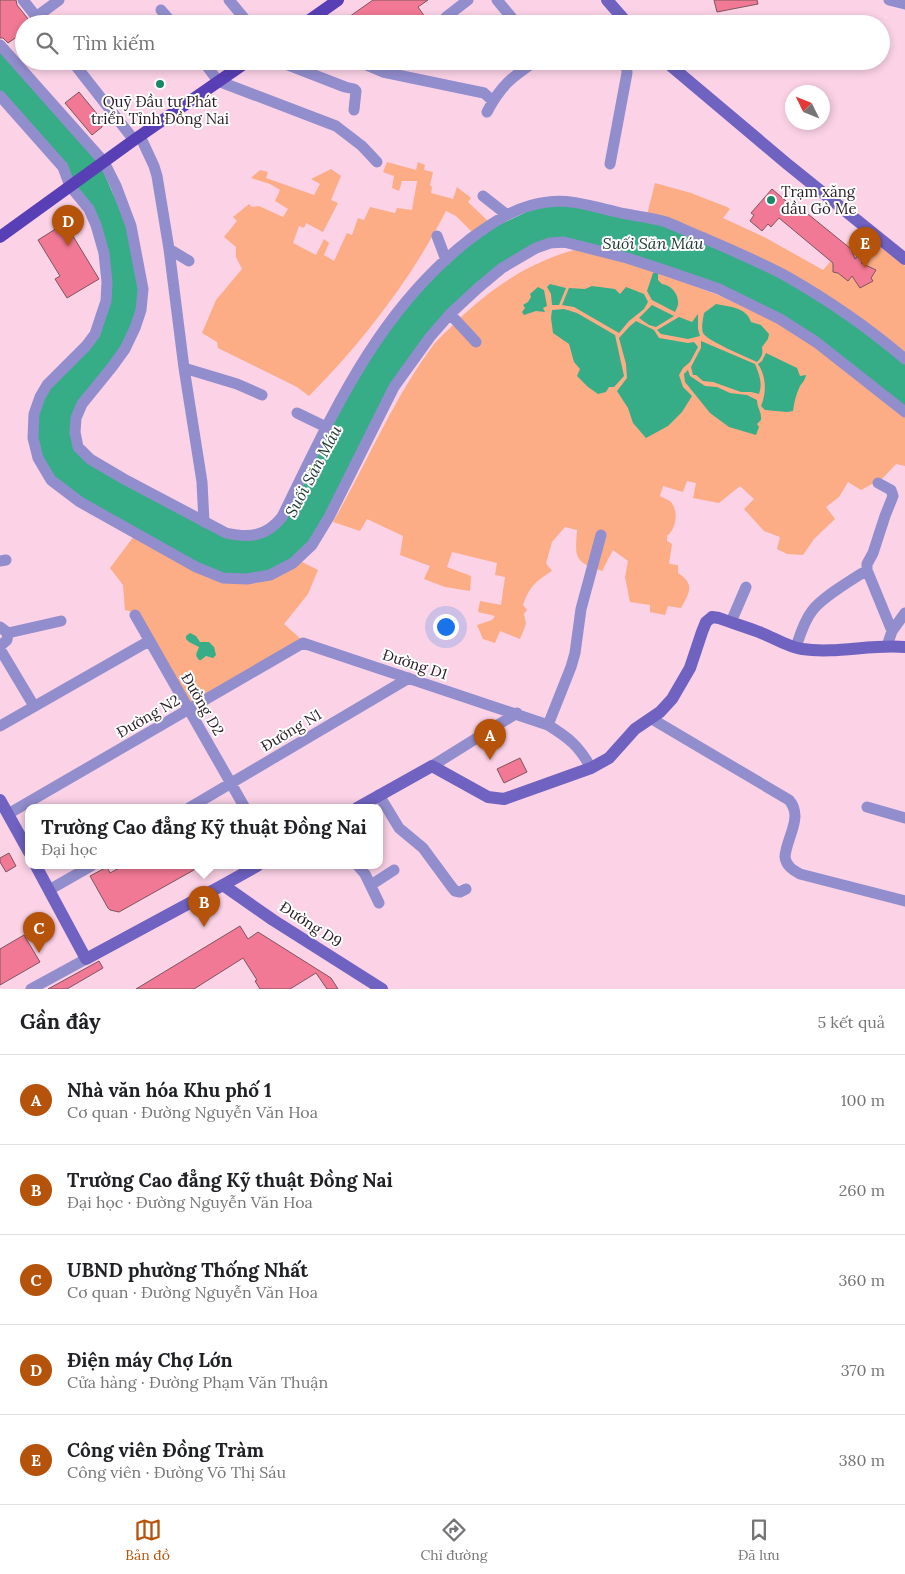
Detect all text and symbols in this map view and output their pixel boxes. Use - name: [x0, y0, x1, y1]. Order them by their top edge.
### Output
- search box: [15, 15, 890, 70]
- icon: search: [33, 29, 61, 57]
- text: Tìm kiếm: [73, 31, 155, 55]
- marker: Quỹ Đầu tư Phát triển Tỉnh Đồng Nai: [154, 78, 166, 90]
- north arrow: [785, 85, 830, 130]
- place label: Quỹ Đầu tư Phát triển Tỉnh Đồng Nai: [91, 92, 229, 128]
- place label: Trạm xăng dầu Gò Me: [781, 182, 857, 218]
- marker: Trạm xăng dầu Gò Me: [765, 194, 777, 206]
- pin: D: [52, 205, 84, 246]
- pin: E: [849, 227, 881, 268]
- water label: Suối Săn Máu: [603, 233, 704, 253]
- water label: Suối Săn Máu: [280, 421, 346, 520]
- your location: [433, 614, 459, 640]
- street label: Đường D1: [380, 645, 450, 683]
- street label: Đường D2: [177, 669, 229, 739]
- street label: Đường N2: [113, 690, 183, 742]
- street label: Đường N1: [257, 705, 325, 755]
- pin: A: [474, 719, 506, 760]
- popup: [25, 804, 383, 869]
- text: Trường Cao đẳng Kỹ thuật Đồng Nai: [41, 815, 367, 839]
- text: Đại học: [41, 839, 98, 859]
- pin: B: [188, 886, 220, 927]
- street label: Đường D9: [276, 897, 346, 951]
- pin: C: [23, 912, 55, 953]
- text: Gần đây: [20, 1008, 101, 1035]
- text: 5 kết quả: [817, 1012, 885, 1032]
- text: Nhà văn hóa Khu phố 1: [67, 1078, 272, 1102]
- text: A: [31, 1090, 41, 1110]
- text: 100 m: [841, 1090, 885, 1110]
- text: Cơ quan · Đường Nguyễn Văn Hoa: [67, 1102, 318, 1122]
- text: Trường Cao đẳng Kỹ thuật Đồng Nai: [67, 1168, 393, 1192]
- text: B: [31, 1180, 41, 1200]
- text: 260 m: [839, 1180, 885, 1200]
- text: Đại học · Đường Nguyễn Văn Hoa: [67, 1192, 313, 1212]
- text: UBND phường Thống Nhất: [67, 1258, 308, 1282]
- text: C: [30, 1270, 42, 1290]
- text: 360 m: [838, 1270, 885, 1290]
- text: Cơ quan · Đường Nguyễn Văn Hoa: [67, 1282, 318, 1302]
- text: Điện máy Chợ Lớn: [67, 1348, 233, 1372]
- text: D: [30, 1360, 42, 1380]
- text: 370 m: [841, 1360, 885, 1380]
- text: Cửa hàng · Đường Phạm Văn Thuận: [67, 1372, 328, 1392]
- text: Công viên Đồng Tràm: [67, 1438, 264, 1462]
- text: E: [31, 1450, 41, 1470]
- text: 380 m: [839, 1450, 885, 1470]
- text: Công viên · Đường Võ Thị Sáu: [67, 1462, 286, 1482]
- tab: Bản đồ: [125, 1516, 170, 1564]
- tab: Chỉ đường: [420, 1516, 487, 1564]
- tab: Đã lưu: [738, 1516, 780, 1564]

